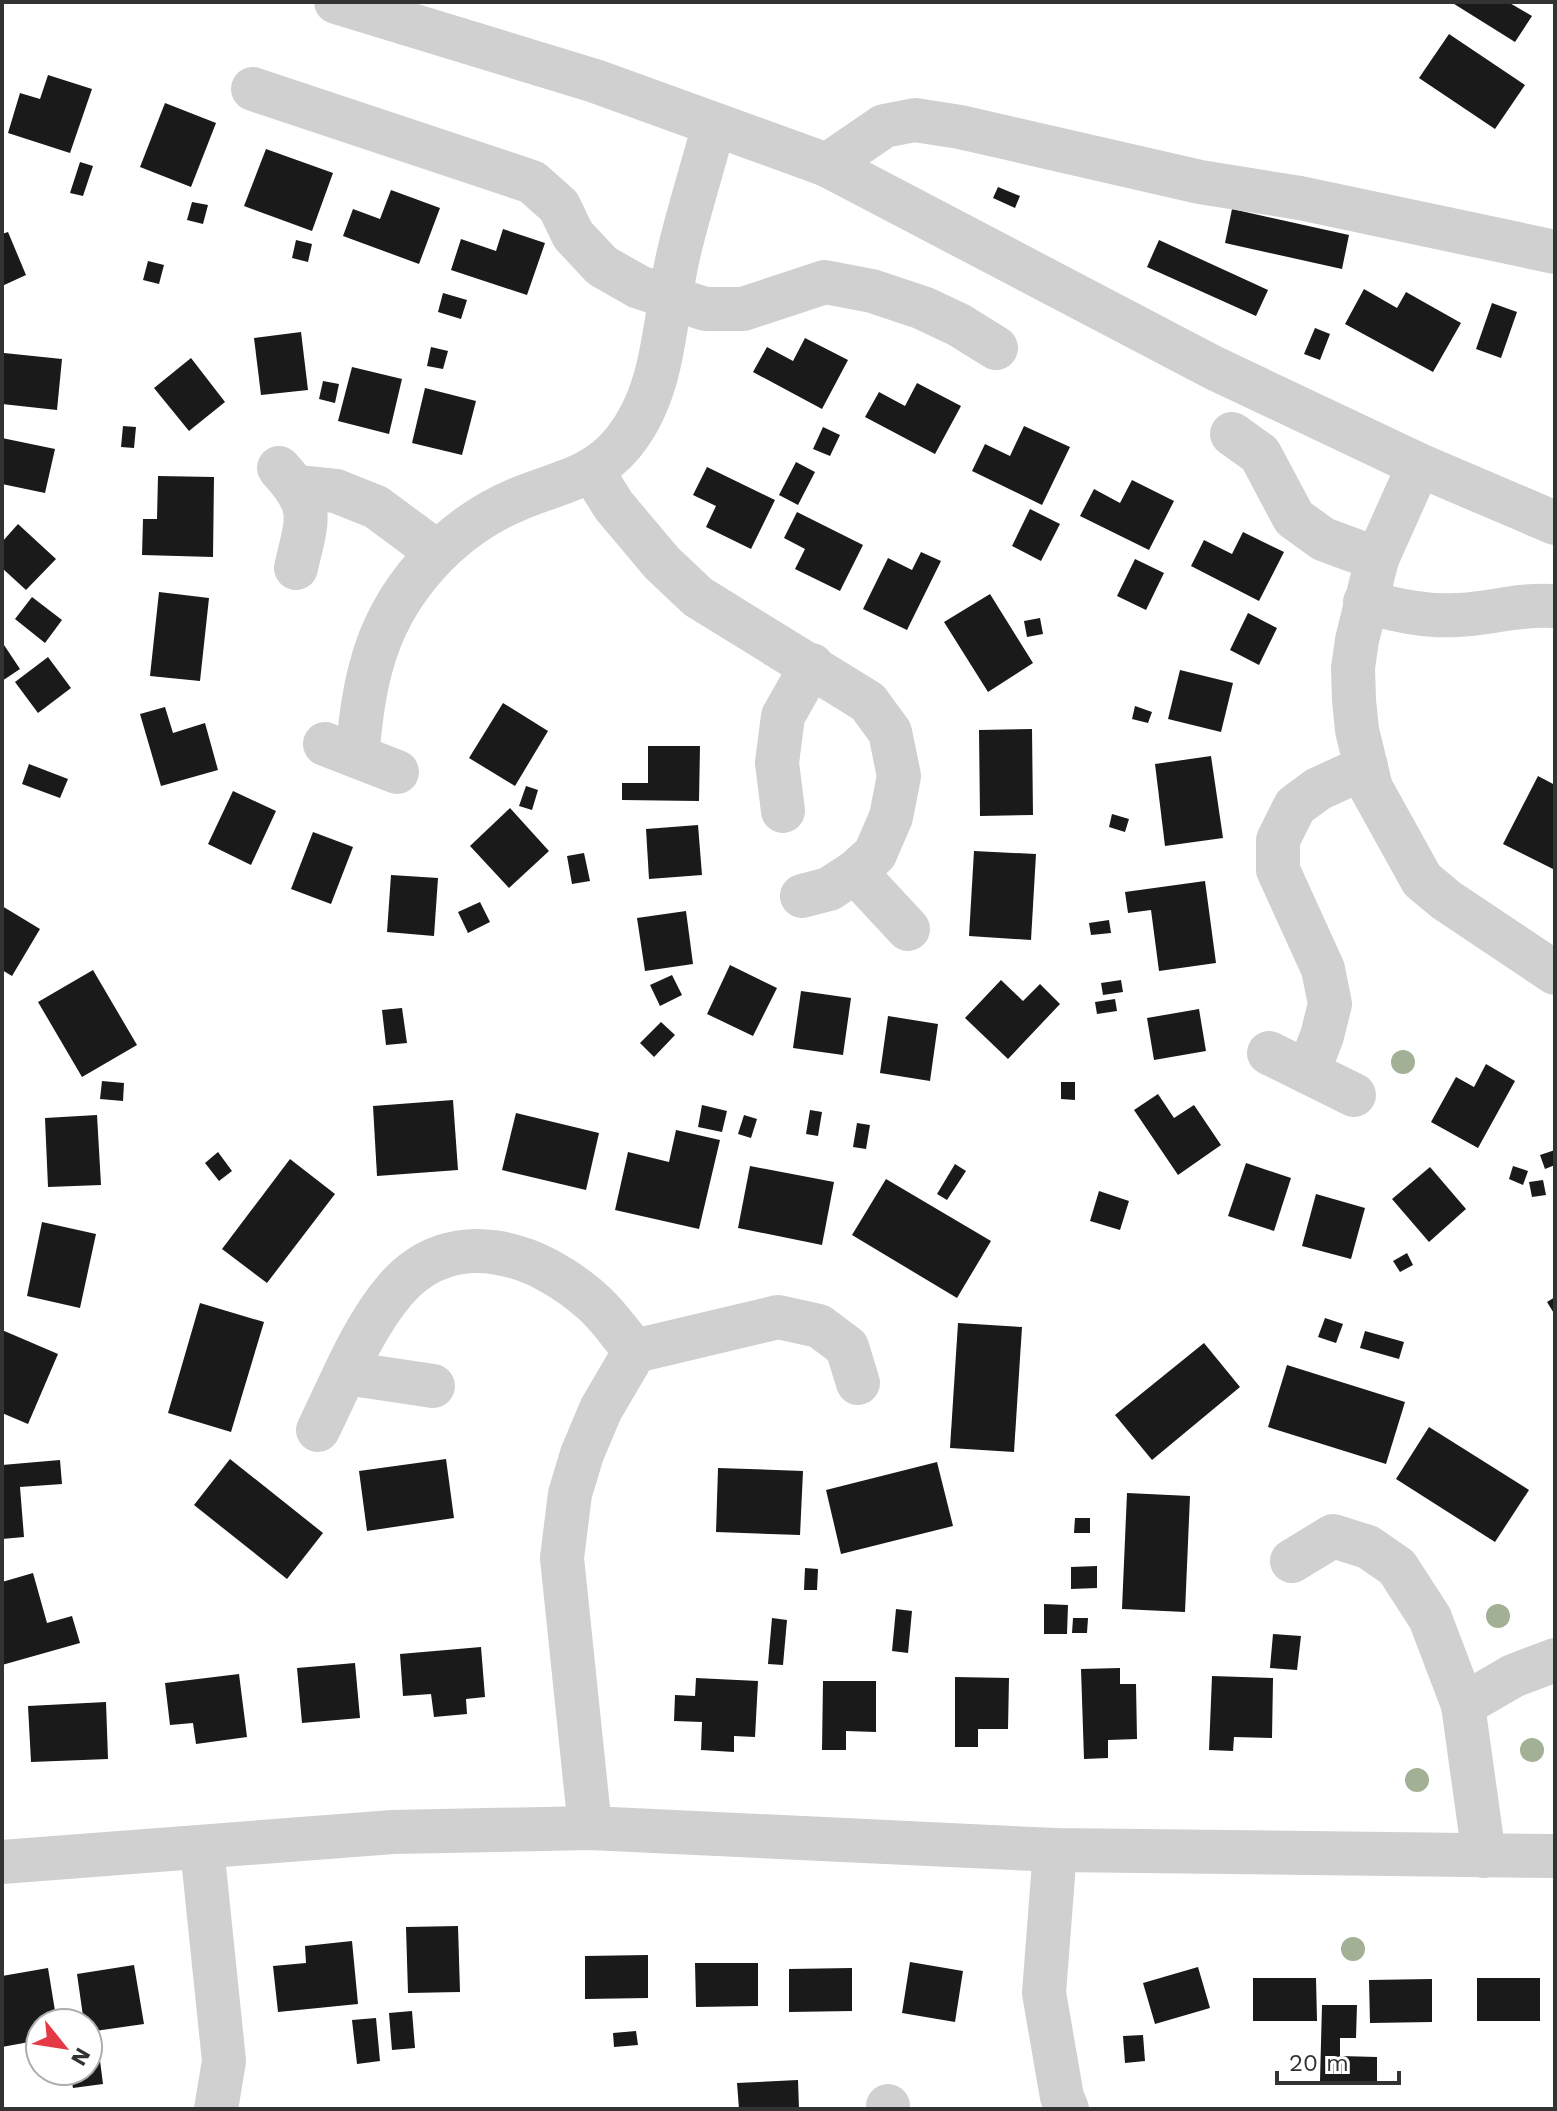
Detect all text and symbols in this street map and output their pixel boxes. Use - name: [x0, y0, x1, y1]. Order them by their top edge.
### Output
- north arrow: [24, 2007, 104, 2087]
- scale bar: [1277, 2035, 1399, 2085]
- text: N: [66, 2043, 96, 2070]
- text: 20 m: [1289, 2049, 1349, 2077]

